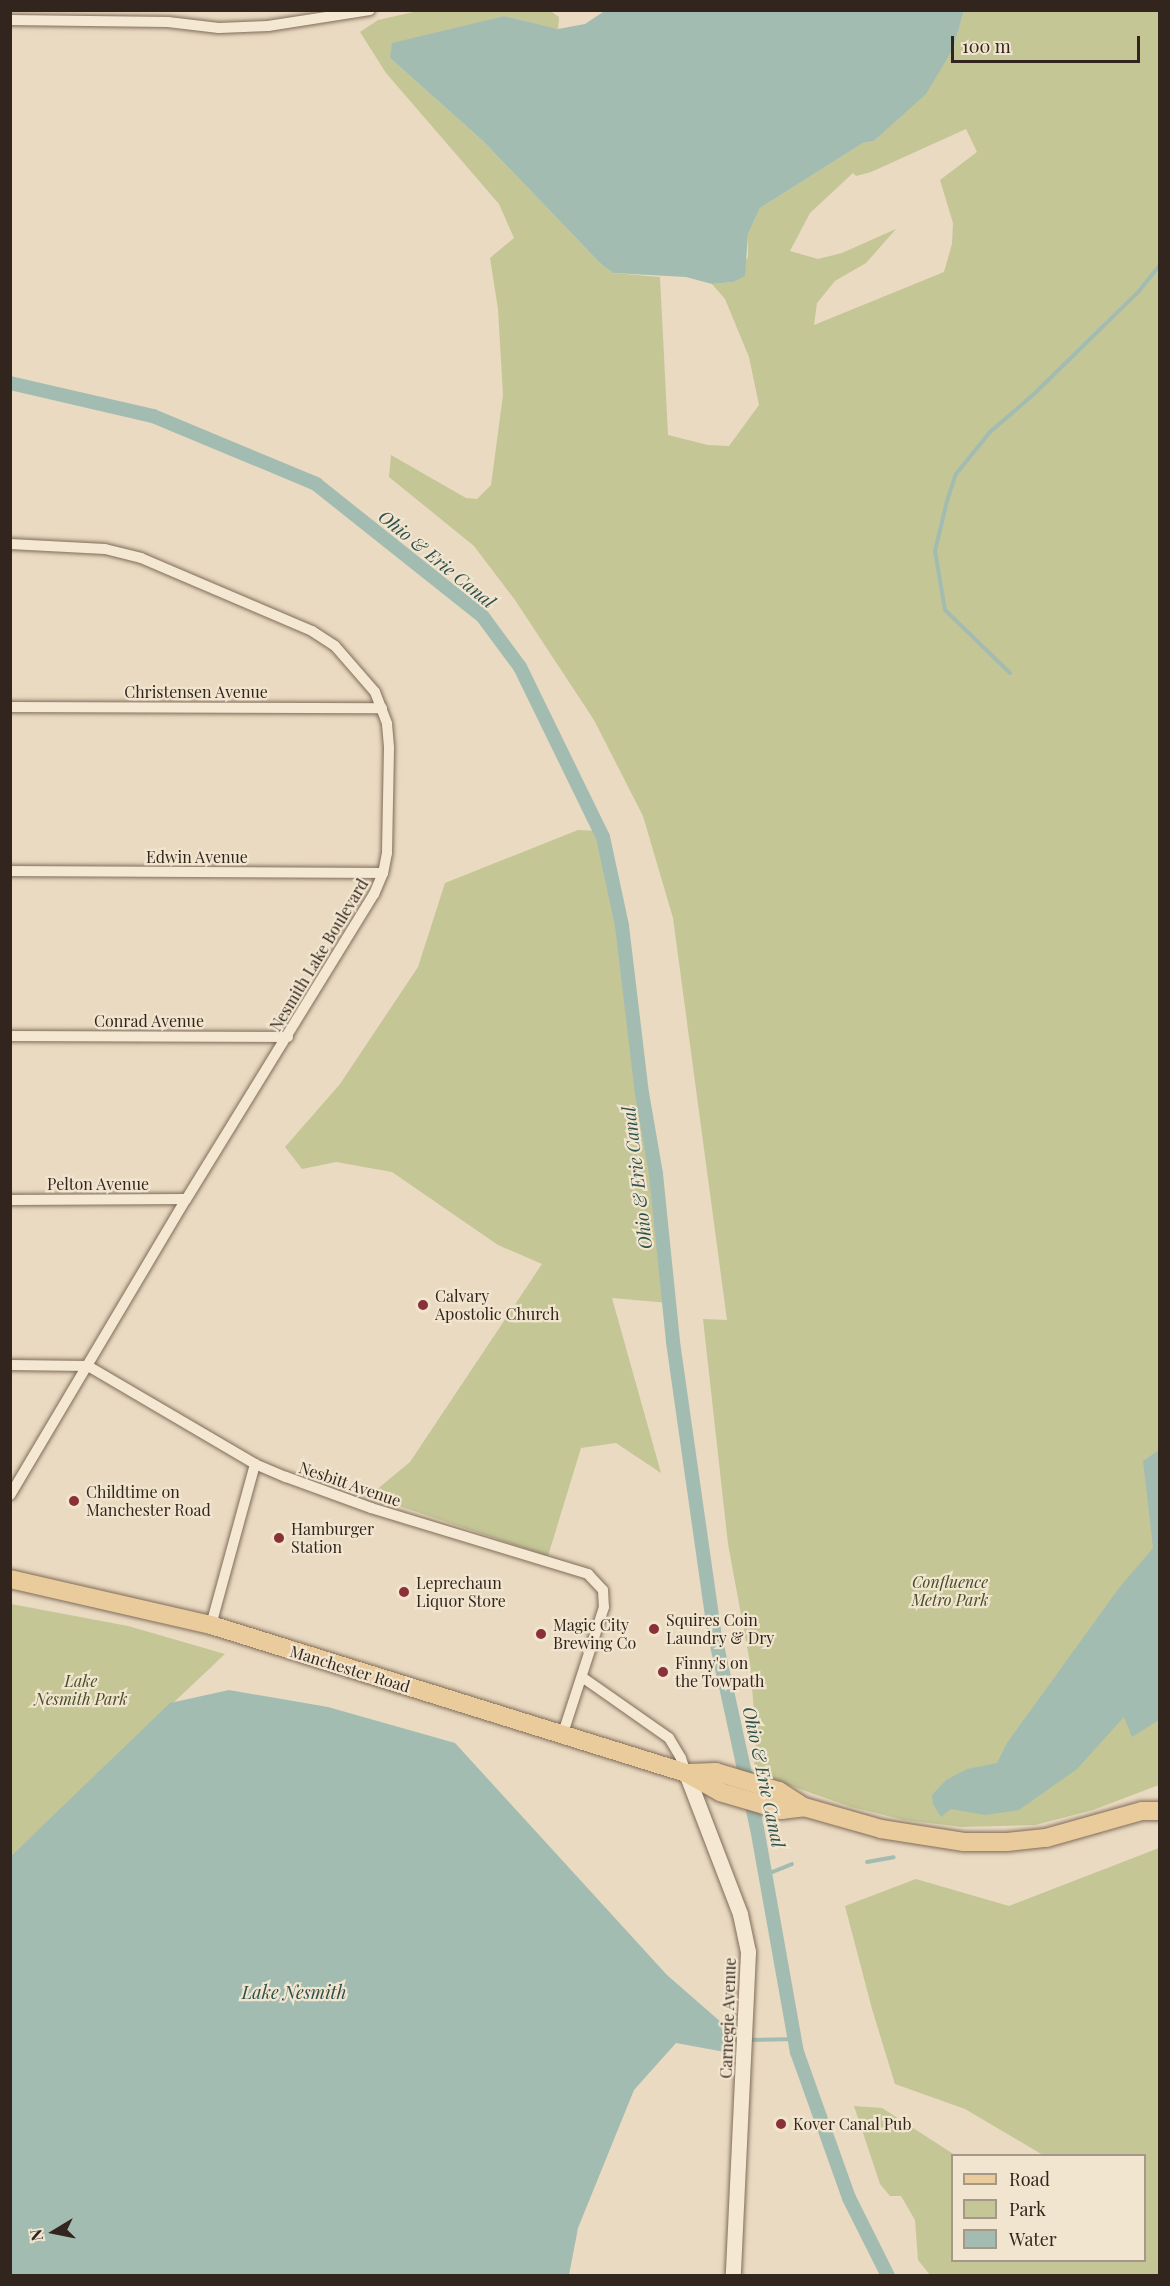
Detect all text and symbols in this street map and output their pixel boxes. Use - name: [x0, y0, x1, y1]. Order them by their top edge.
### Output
- scale bar: [954, 24, 1143, 62]
- text: 100 m: [962, 34, 1011, 58]
- water label: Ohio & Erie Canal: [374, 505, 500, 613]
- street label: Christensen Avenue: [124, 682, 268, 702]
- street label: Edwin Avenue: [146, 847, 248, 867]
- street label: Nesmith Lake Boulevard: [266, 875, 372, 1035]
- street label: Conrad Avenue: [94, 1011, 204, 1031]
- water label: Ohio & Erie Canal: [618, 1105, 656, 1251]
- street label: Pelton Avenue: [47, 1174, 149, 1194]
- place label: Calvary Apostolic Church: [435, 1286, 559, 1324]
- marker: Calvary Apostolic Church: [416, 1298, 430, 1312]
- street label: Nesbitt Avenue: [296, 1457, 404, 1511]
- place label: Childtime on Manchester Road: [86, 1482, 211, 1520]
- marker: Childtime on Manchester Road: [67, 1494, 81, 1508]
- place label: Hamburger Station: [291, 1519, 374, 1557]
- marker: Hamburger Station: [272, 1531, 286, 1545]
- park label: Confluence Metro Park: [912, 1572, 988, 1610]
- place label: Leprechaun Liquor Store: [416, 1573, 506, 1611]
- marker: Leprechaun Liquor Store: [397, 1585, 411, 1599]
- place label: Squires Coin Laundry & Dry: [666, 1610, 775, 1648]
- place label: Magic City Brewing Co: [553, 1615, 636, 1653]
- marker: Squires Coin Laundry & Dry: [647, 1622, 661, 1636]
- marker: Magic City Brewing Co: [534, 1627, 548, 1641]
- street label: Manchester Road: [287, 1642, 413, 1696]
- place label: Finny's on the Towpath: [675, 1653, 765, 1691]
- marker: Finny's on the Towpath: [656, 1665, 670, 1679]
- park label: Lake Nesmith Park: [35, 1671, 127, 1709]
- water label: Ohio & Erie Canal: [739, 1705, 789, 1849]
- street label: Carnegie Avenue: [716, 1957, 740, 2079]
- water label: Lake Nesmith: [242, 1981, 346, 2003]
- place label: Kover Canal Pub: [793, 2114, 912, 2134]
- marker: Kover Canal Pub: [774, 2117, 788, 2131]
- legend: [951, 2154, 1146, 2262]
- text: Road: [1009, 2167, 1050, 2191]
- text: Park: [1009, 2197, 1046, 2221]
- north arrow: [24, 2202, 84, 2262]
- text: Water: [1009, 2227, 1057, 2251]
- text: N: [24, 2228, 47, 2243]

